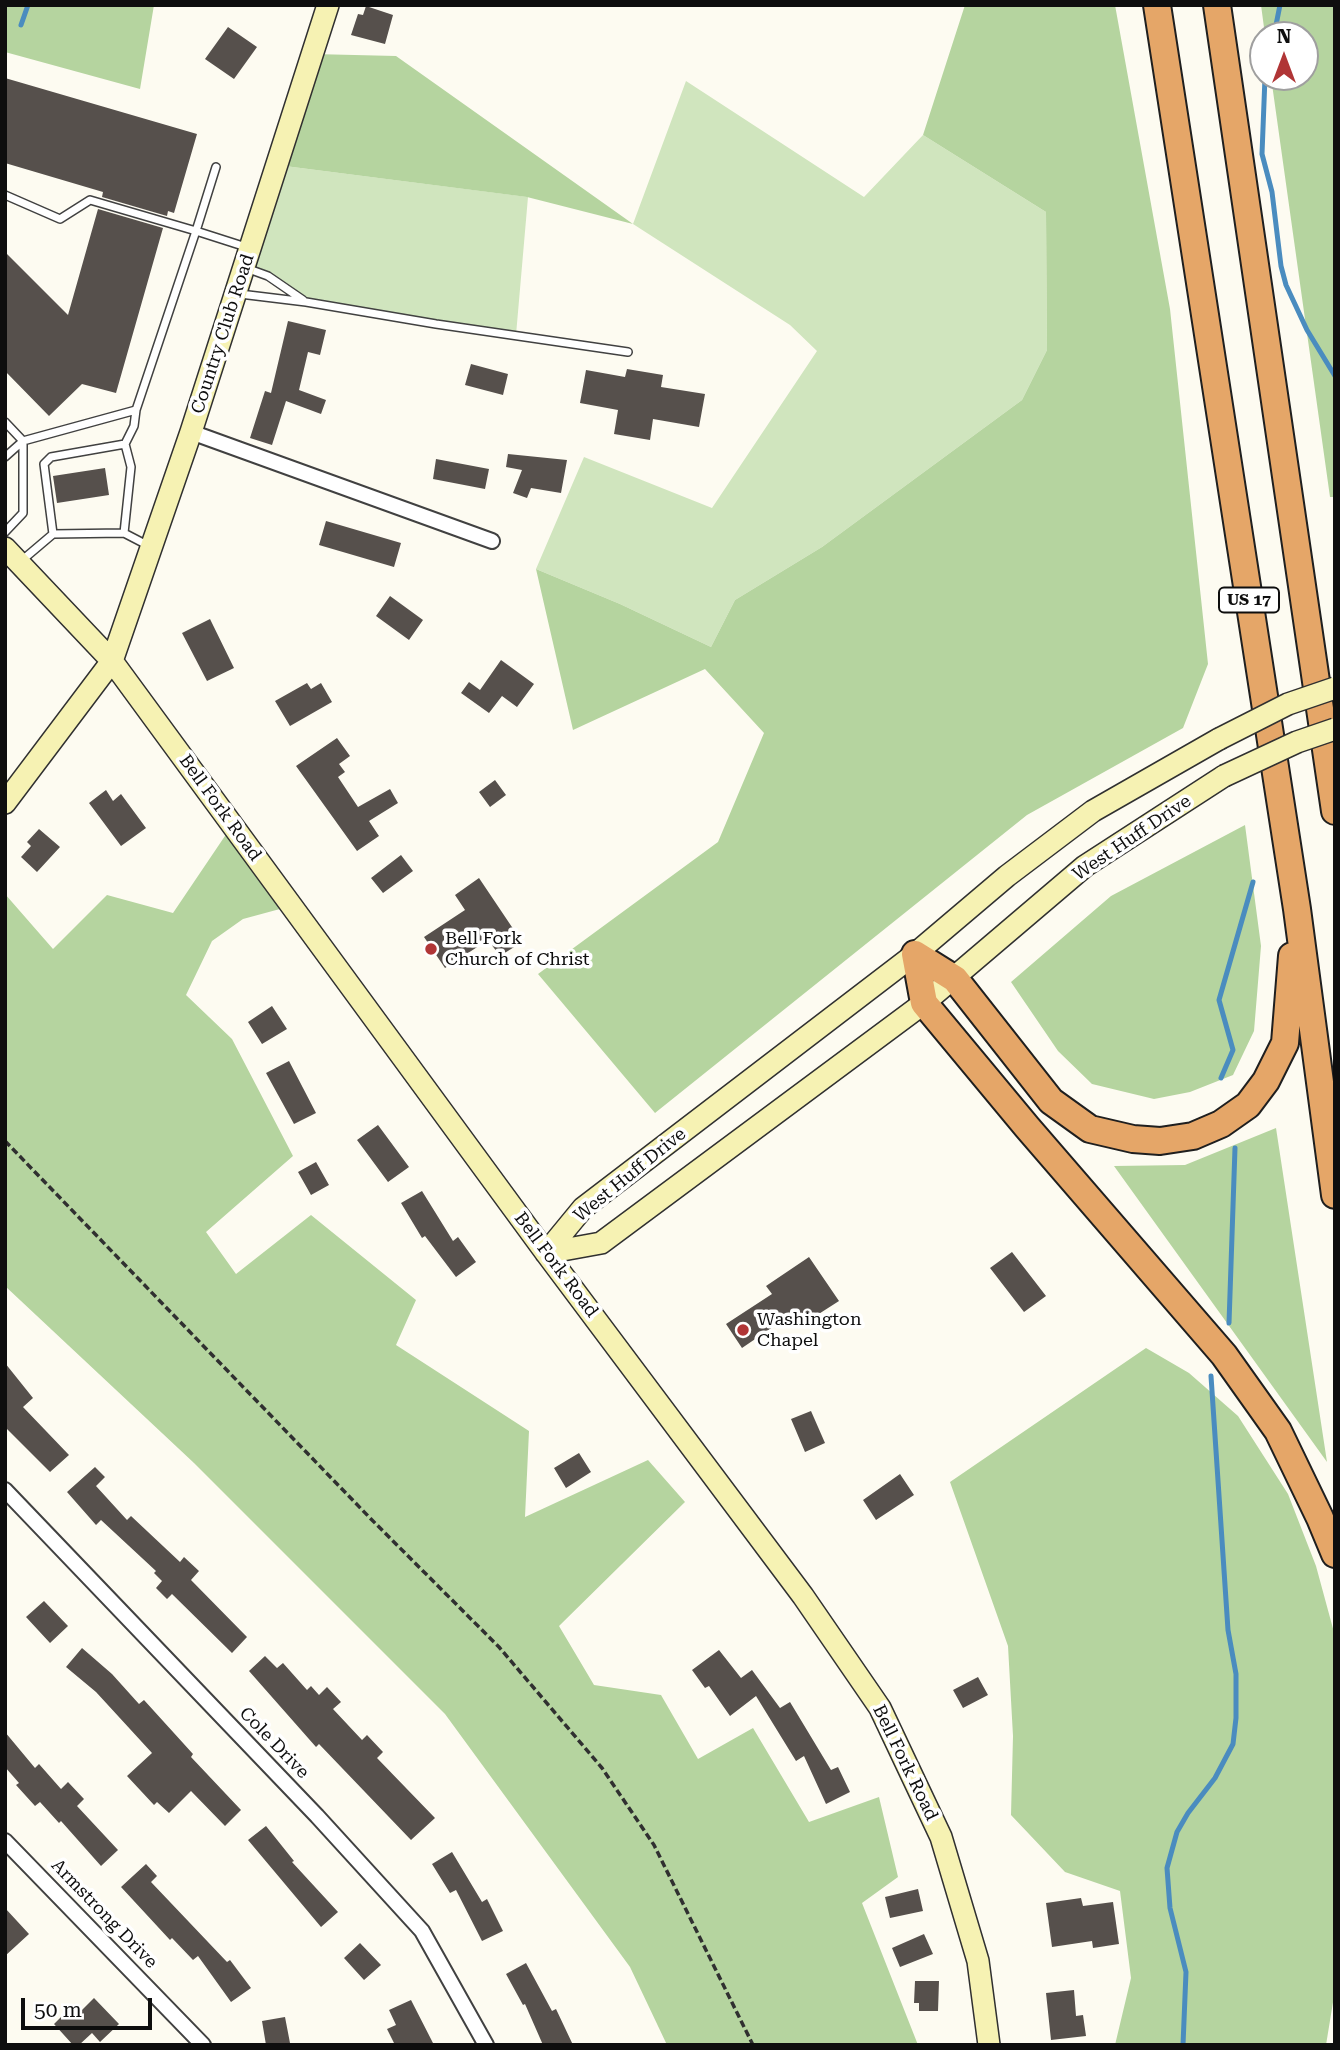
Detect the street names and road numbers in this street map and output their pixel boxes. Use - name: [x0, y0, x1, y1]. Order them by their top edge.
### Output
- street label: Country Club Road: [187, 251, 259, 417]
- road number: US 17: [1219, 587, 1279, 612]
- street label: Bell Fork Road: [174, 751, 266, 865]
- street label: West Huff Drive: [1069, 790, 1195, 886]
- street label: West Huff Drive: [570, 1123, 690, 1227]
- street label: Bell Fork Road: [509, 1208, 603, 1322]
- street label: Bell Fork Road: [868, 1702, 942, 1824]
- street label: Cole Drive: [235, 1703, 313, 1783]
- street label: Armstrong Drive: [46, 1855, 162, 1973]

